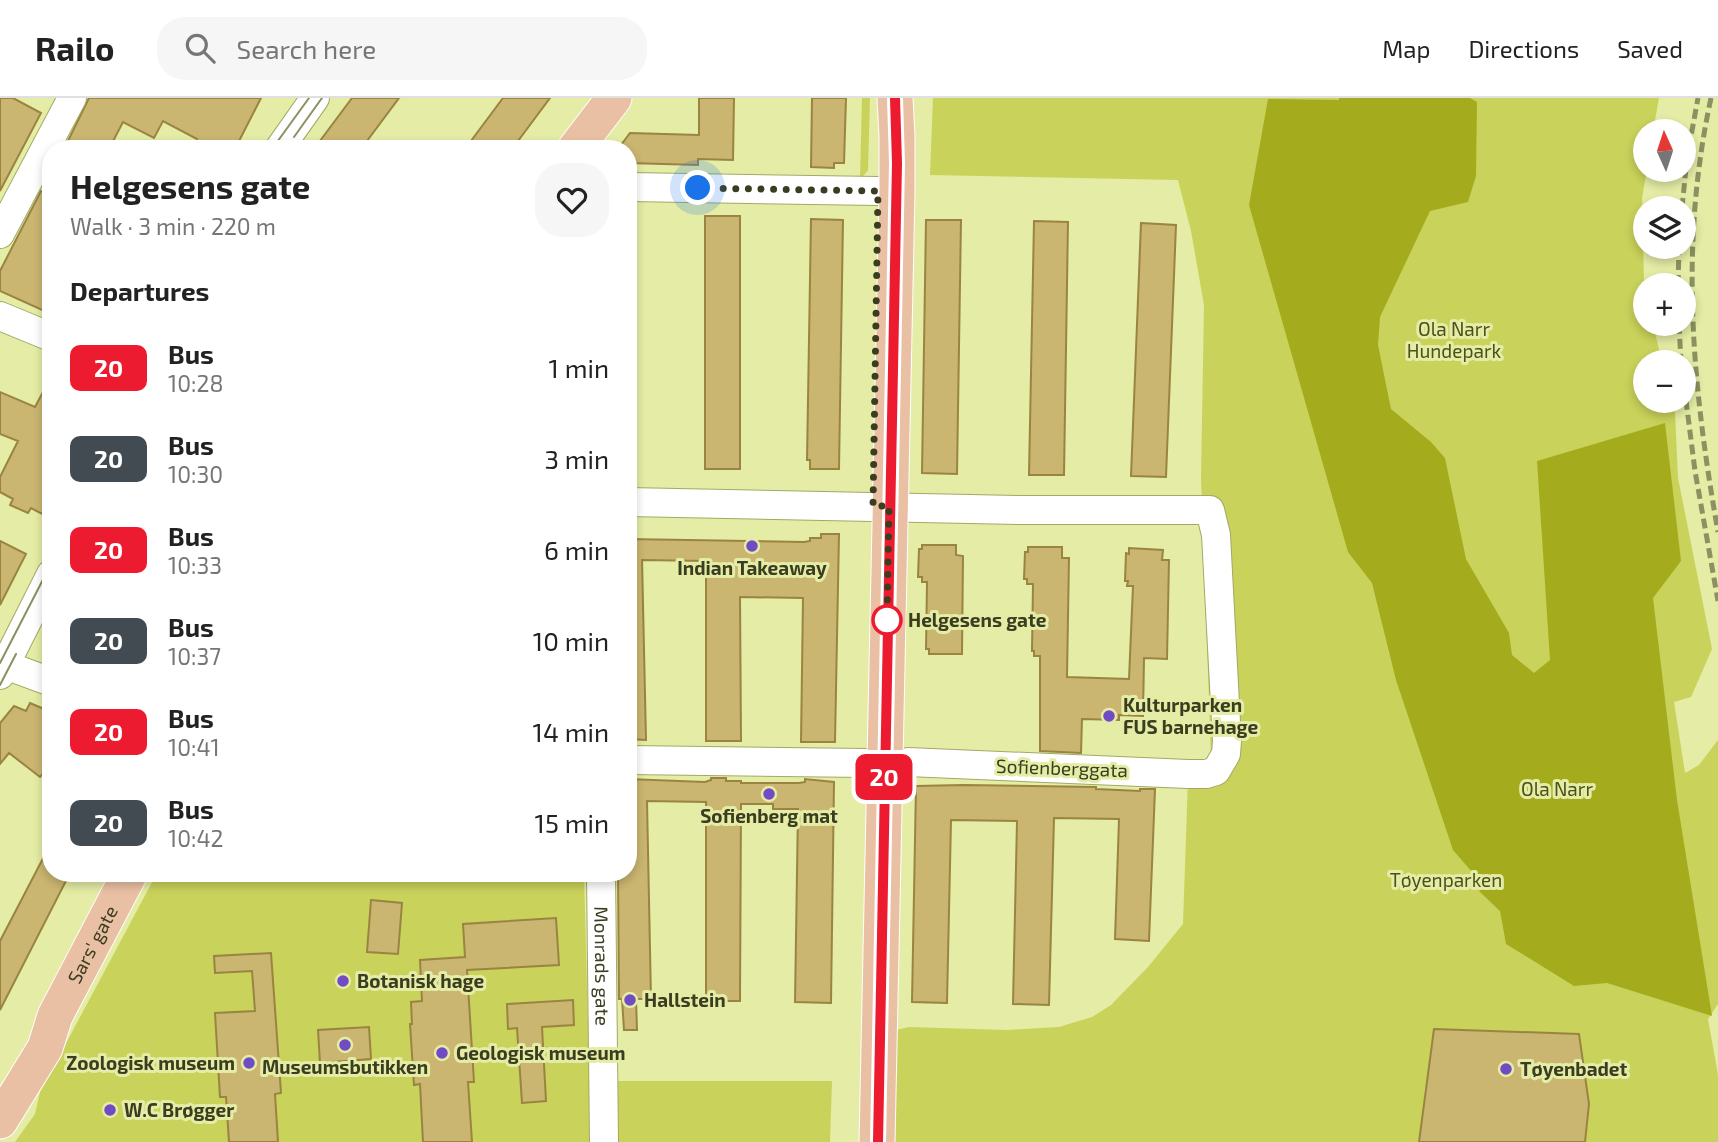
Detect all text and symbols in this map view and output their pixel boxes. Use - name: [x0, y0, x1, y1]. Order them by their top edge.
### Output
- search box: [157, 17, 647, 80]
- text: Railo: [35, 28, 115, 68]
- icon: search: [181, 29, 219, 67]
- text: Search here: [237, 33, 376, 64]
- text: Map: [1382, 34, 1430, 63]
- text: Directions: [1468, 34, 1579, 63]
- text: Saved: [1617, 34, 1683, 63]
- north arrow: [1633, 119, 1696, 182]
- map controls: [1633, 119, 1696, 413]
- button: heart: [535, 163, 609, 237]
- text: Helgesens gate: [70, 166, 310, 206]
- your location: [680, 170, 715, 205]
- button: layers: [1633, 196, 1696, 259]
- text: Walk · 3 min · 220 m: [70, 212, 276, 240]
- button: +: [1633, 273, 1696, 336]
- text: Departures: [70, 275, 209, 306]
- park label: Ola Narr Hundepark: [1407, 317, 1502, 362]
- text: Bus: [168, 338, 214, 369]
- button: −: [1633, 350, 1696, 413]
- text: 1 min: [549, 352, 609, 383]
- text: 20: [94, 353, 123, 382]
- text: 10:28: [168, 369, 223, 397]
- text: Bus: [168, 429, 214, 460]
- text: 3 min: [544, 443, 609, 474]
- text: 20: [94, 444, 123, 473]
- text: 10:30: [168, 460, 223, 488]
- text: Bus: [168, 520, 214, 551]
- text: 6 min: [544, 534, 609, 565]
- text: 20: [94, 535, 123, 564]
- marker: Indian Takeaway: [744, 538, 760, 554]
- text: 10:33: [168, 551, 222, 579]
- place label: Indian Takeaway: [677, 556, 827, 580]
- marker: Helgesens gate: [872, 605, 902, 635]
- place label: Helgesens gate: [908, 608, 1047, 631]
- text: Bus: [168, 611, 214, 642]
- text: 10 min: [533, 625, 609, 656]
- text: 20: [94, 626, 123, 655]
- text: 10:37: [168, 642, 221, 670]
- place label: Kulturparken FUS barnehage: [1123, 693, 1258, 738]
- text: Bus: [168, 702, 214, 733]
- marker: Kulturparken FUS barnehage: [1101, 708, 1117, 724]
- text: 14 min: [533, 716, 609, 747]
- text: 20: [94, 717, 123, 746]
- text: 10:41: [168, 733, 220, 761]
- line badge: 20: [852, 754, 916, 800]
- street label: Sofienberggata: [996, 754, 1128, 781]
- text: 20: [869, 762, 899, 791]
- park label: Ola Narr: [1521, 777, 1593, 800]
- marker: Sofienberg mat: [761, 786, 777, 802]
- text: Bus: [168, 793, 214, 824]
- place label: Sofienberg mat: [700, 804, 838, 827]
- text: 15 min: [535, 807, 609, 838]
- text: 20: [94, 808, 123, 837]
- text: 10:42: [168, 824, 224, 852]
- park label: Tøyenparken: [1390, 868, 1502, 891]
- street label: Sars' gate: [62, 901, 122, 987]
- street label: Monrads gate: [590, 906, 615, 1026]
- place label: Botanisk hage: [357, 969, 485, 992]
- marker: Botanisk hage: [335, 973, 351, 989]
- place label: Hallstein: [644, 988, 726, 1011]
- marker: Hallstein: [622, 992, 638, 1008]
- marker: Museumsbutikken: [337, 1037, 353, 1053]
- place label: Geologisk museum: [456, 1041, 626, 1064]
- marker: Geologisk museum: [434, 1045, 450, 1061]
- place label: Zoologisk museum: [66, 1051, 235, 1074]
- marker: Zoologisk museum: [241, 1055, 257, 1071]
- place label: Museumsbutikken: [262, 1055, 428, 1078]
- place label: Tøyenbadet: [1520, 1057, 1628, 1081]
- marker: Tøyenbadet: [1498, 1061, 1514, 1077]
- place label: W.C Brøgger: [124, 1098, 234, 1121]
- marker: W.C Brøgger: [102, 1102, 118, 1118]

